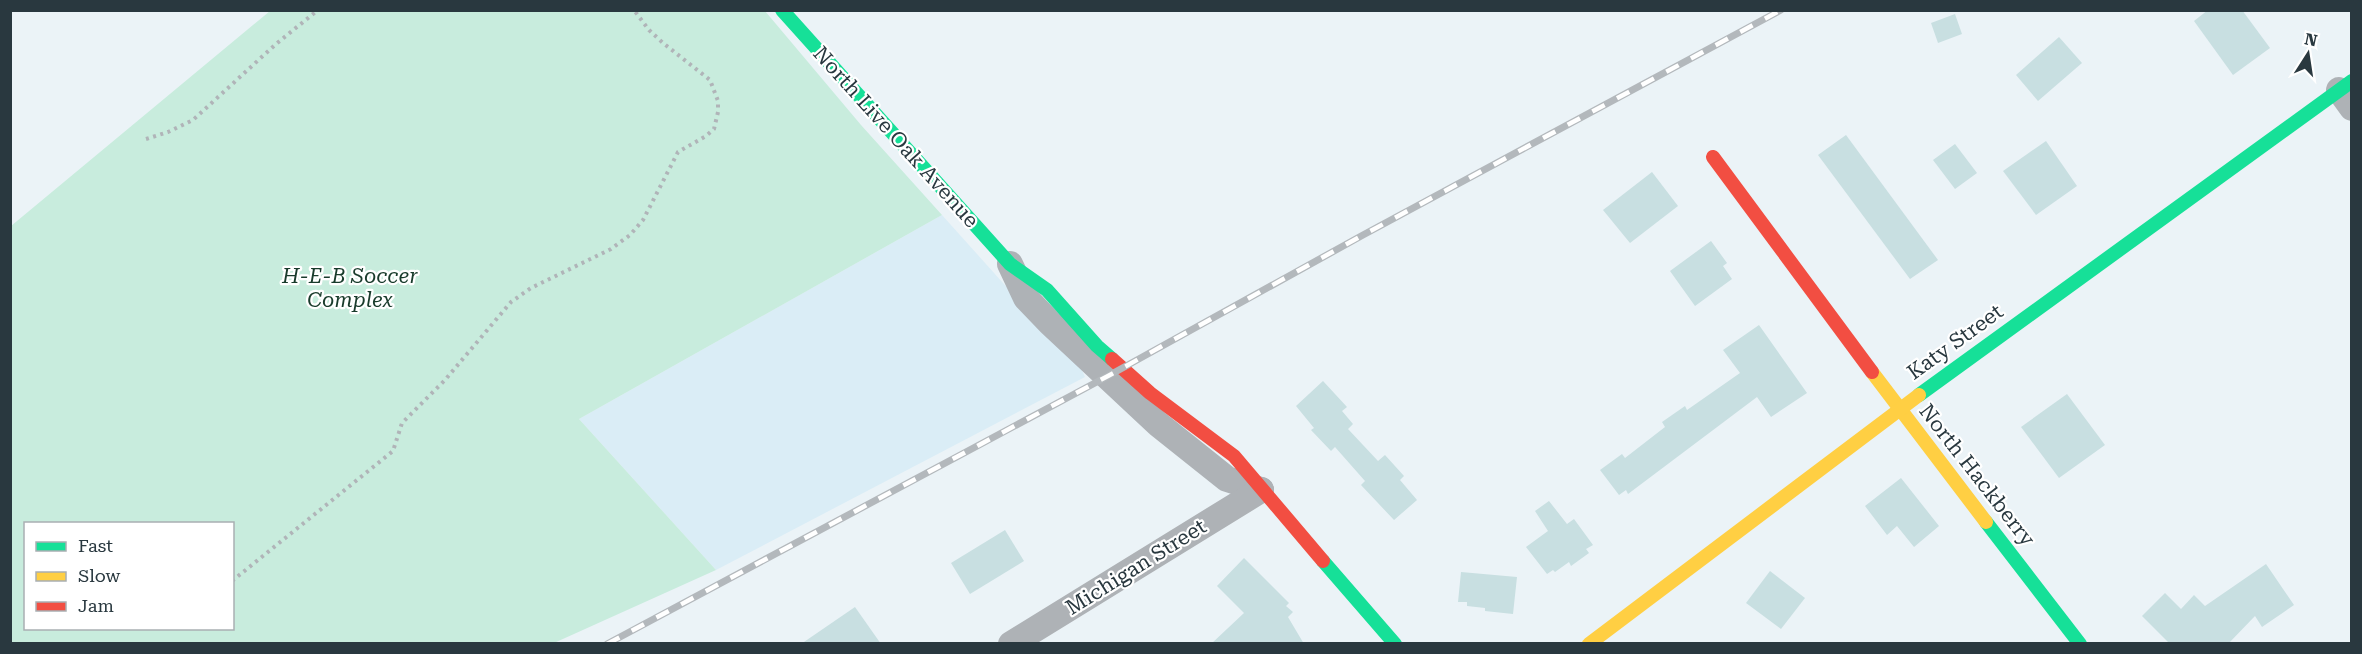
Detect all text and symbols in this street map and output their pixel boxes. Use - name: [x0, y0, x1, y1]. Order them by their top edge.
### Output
- north arrow: [2278, 24, 2338, 84]
- text: N: [2303, 29, 2319, 50]
- street label: North Live Oak Avenue: [808, 42, 984, 232]
- park label: H-E-B Soccer Complex: [281, 264, 418, 312]
- street label: Katy Street: [1903, 299, 2008, 385]
- street label: North Hackberry: [1914, 399, 2040, 551]
- street label: Michigan Street: [1061, 514, 1211, 620]
- legend: [24, 522, 234, 630]
- text: Fast: [78, 535, 113, 556]
- text: Slow: [78, 565, 120, 586]
- text: Jam: [78, 595, 114, 616]

